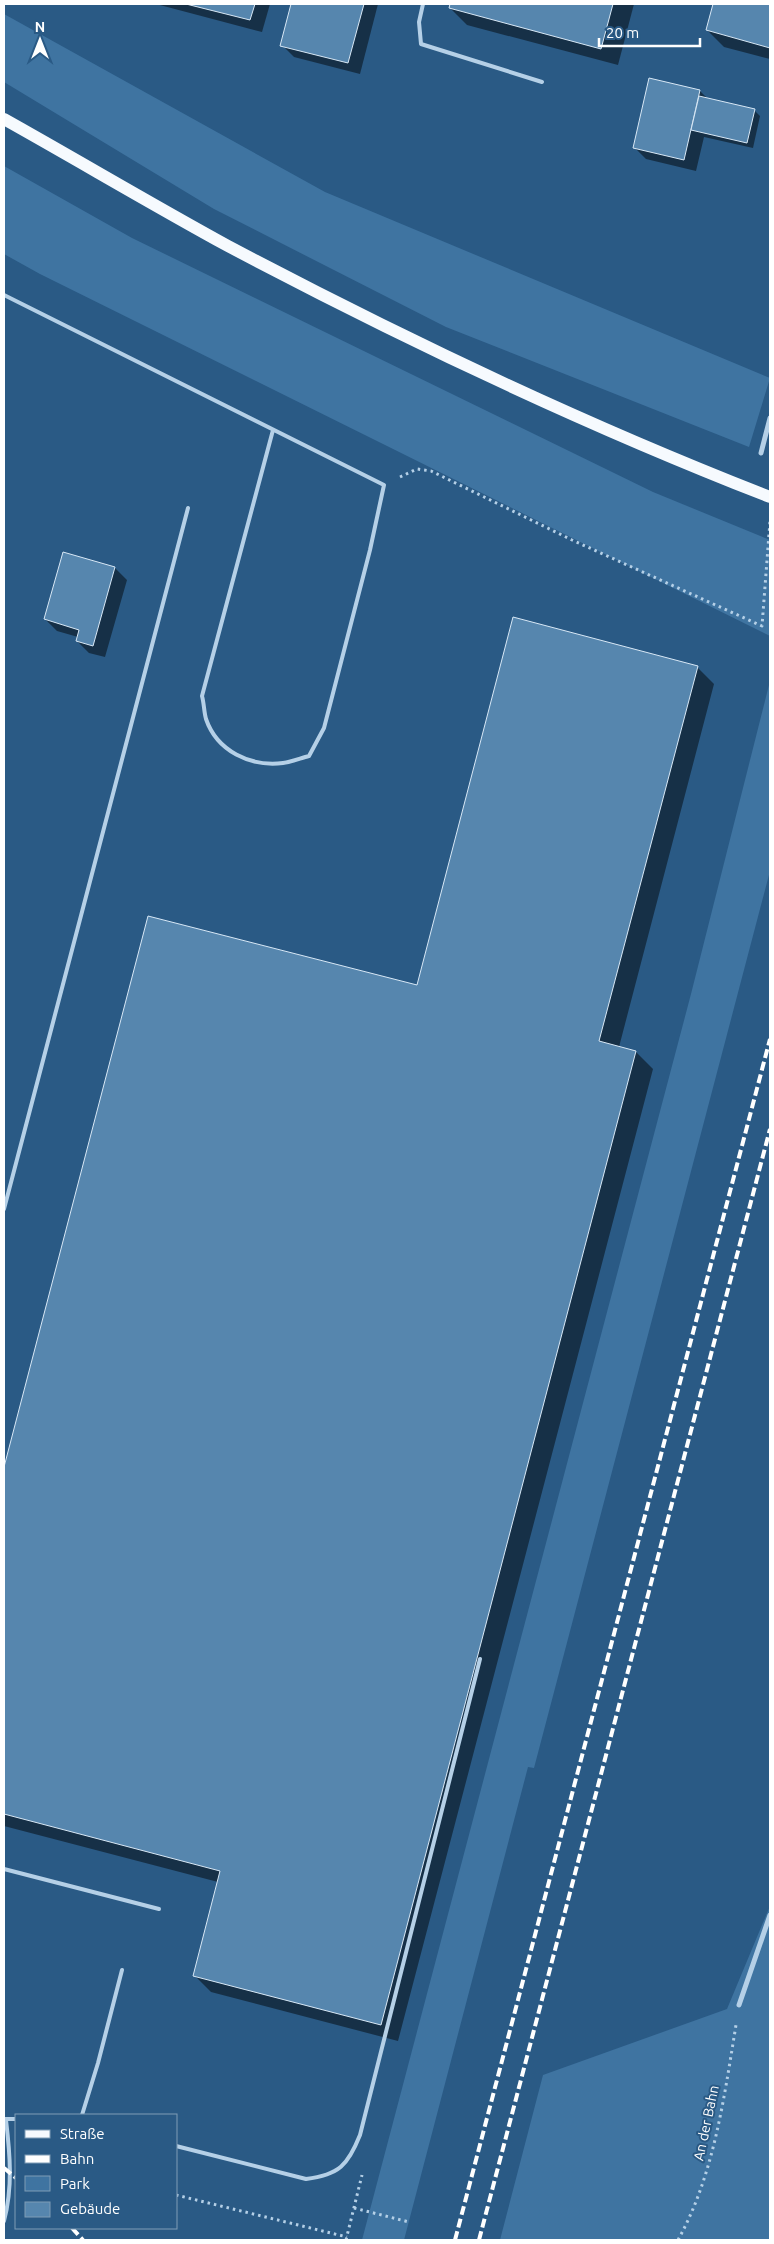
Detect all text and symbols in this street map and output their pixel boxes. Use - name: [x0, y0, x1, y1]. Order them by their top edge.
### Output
- north arrow: [15, 15, 65, 65]
- scale bar: [599, 15, 700, 47]
- text: N: [35, 19, 45, 35]
- text: 20 m: [606, 24, 639, 41]
- street label: An der Bahn: [690, 2084, 722, 2162]
- legend: [15, 2114, 178, 2229]
- text: Straße: [60, 2125, 104, 2142]
- text: Bahn: [60, 2150, 94, 2167]
- text: Park: [60, 2175, 90, 2192]
- text: Gebäude: [60, 2200, 120, 2217]

